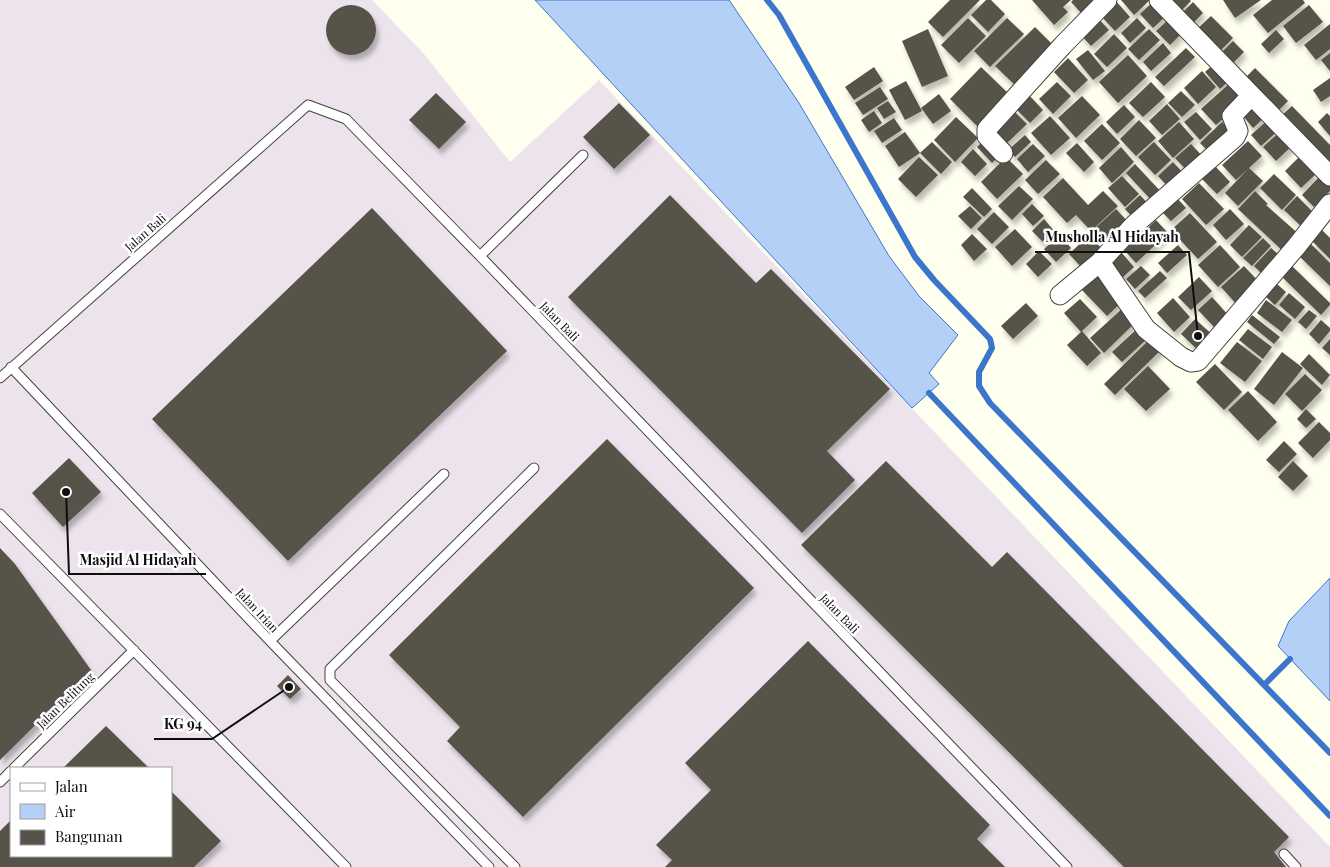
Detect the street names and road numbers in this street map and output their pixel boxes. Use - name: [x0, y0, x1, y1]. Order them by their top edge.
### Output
- street label: Jalan Bali: [120, 209, 169, 255]
- street label: Jalan Bali: [536, 297, 583, 345]
- street label: Jalan Irian: [233, 584, 283, 636]
- street label: Jalan Bali: [816, 589, 863, 637]
- street label: Jalan Belitung: [32, 668, 98, 732]

